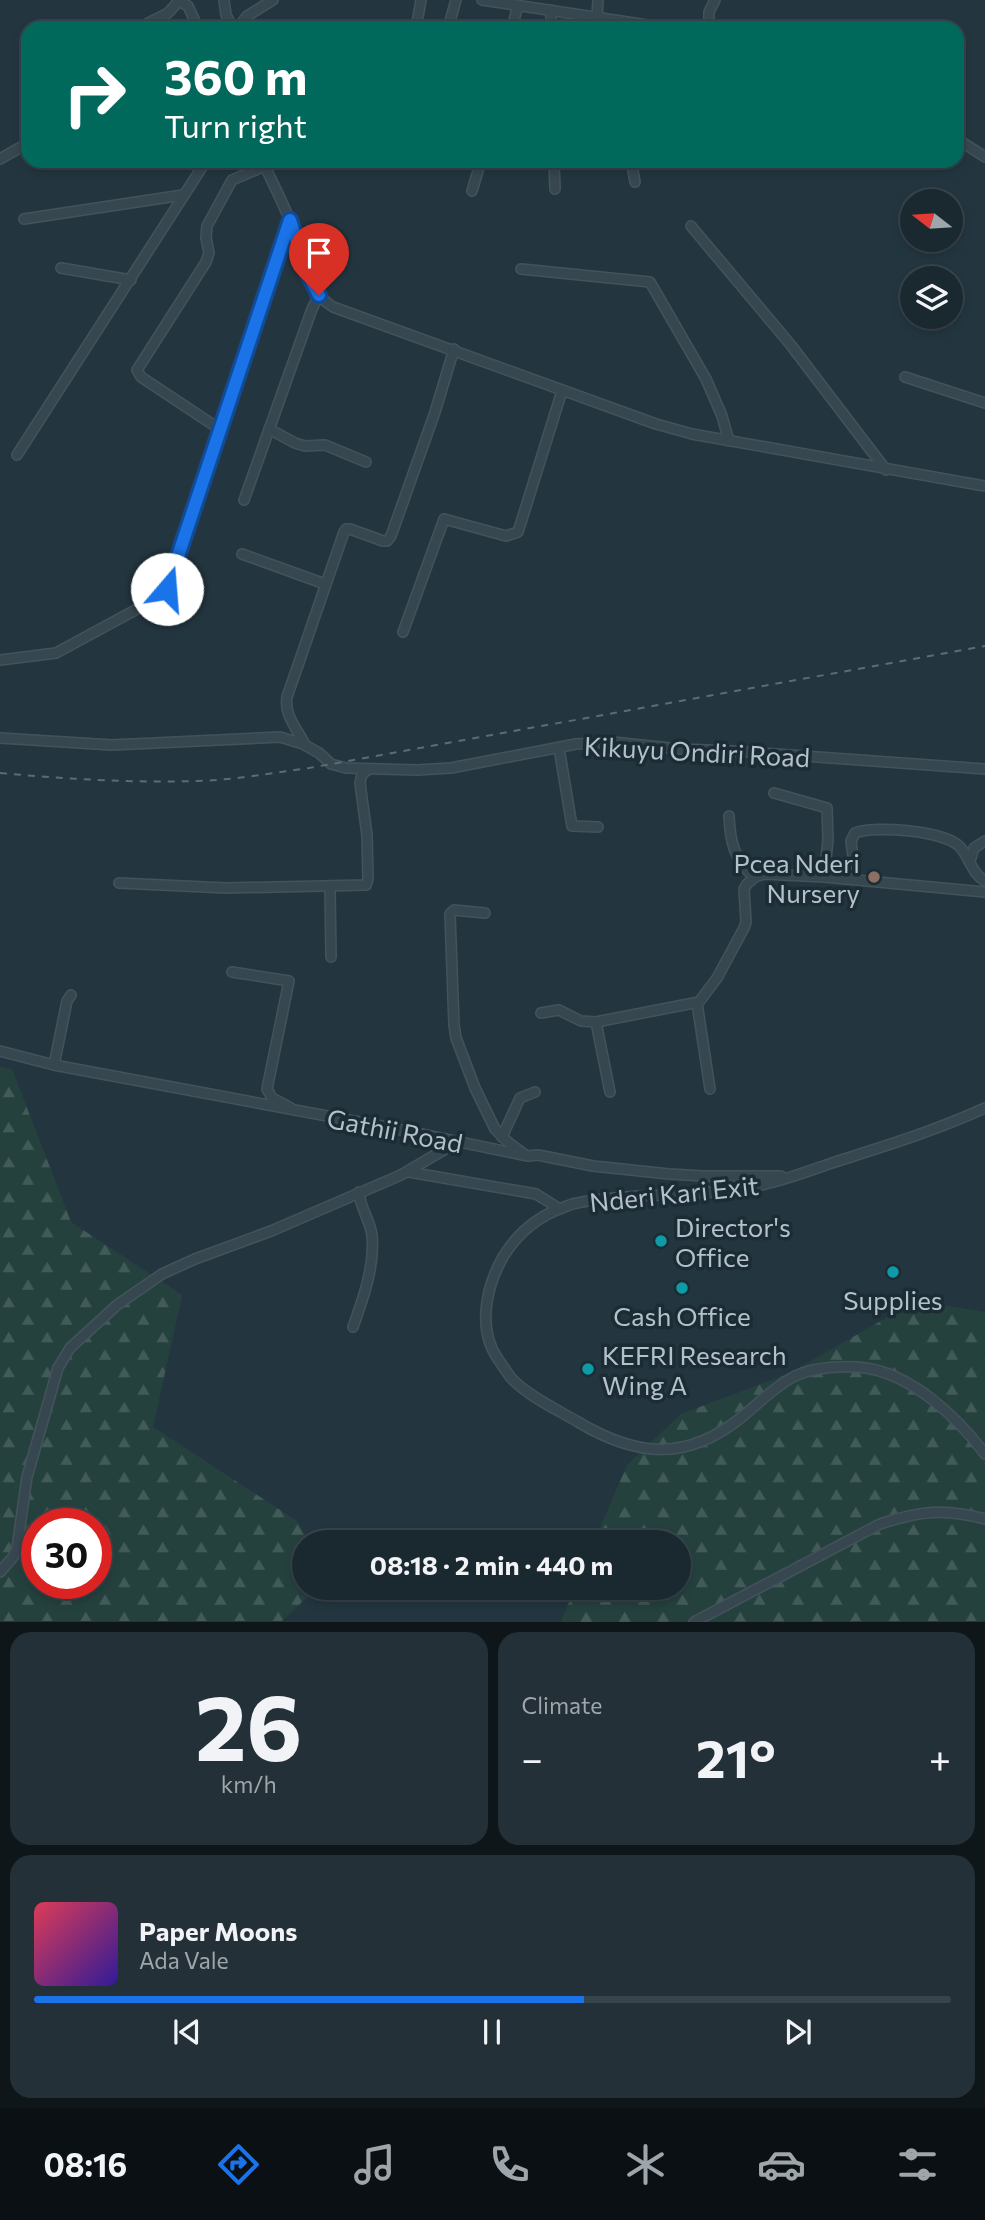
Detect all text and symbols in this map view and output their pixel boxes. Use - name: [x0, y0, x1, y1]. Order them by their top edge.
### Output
- text: 360 m: [164, 45, 307, 105]
- icon: right: [49, 49, 140, 140]
- text: Turn right: [164, 105, 307, 145]
- north arrow: [900, 189, 962, 252]
- map controls: [900, 189, 963, 329]
- pin: [289, 223, 349, 295]
- icon: arrive: [300, 234, 338, 272]
- button: layers: [900, 266, 963, 329]
- position arrow: [130, 552, 204, 626]
- street label: Kikuyu Ondiri Road: [583, 730, 811, 772]
- place label: Pcea Nderi Nursery: [734, 847, 860, 908]
- marker: Pcea Nderi Nursery: [866, 869, 882, 885]
- street label: Gathii Road: [325, 1102, 465, 1158]
- street label: Nderi Kari Exit: [588, 1169, 760, 1217]
- place label: Director's Office: [675, 1211, 791, 1272]
- marker: Director's Office: [653, 1233, 669, 1249]
- marker: Supplies: [885, 1264, 901, 1280]
- marker: Cash Office: [674, 1280, 690, 1296]
- place label: Supplies: [843, 1284, 943, 1315]
- place label: Cash Office: [613, 1300, 751, 1331]
- place label: KEFRI Research Wing A: [602, 1339, 787, 1400]
- marker: KEFRI Research Wing A: [580, 1361, 596, 1377]
- speed limit sign: 30: [21, 1508, 112, 1599]
- text: 08:18 · 2 min · 440 m: [370, 1549, 613, 1580]
- text: 26: [195, 1668, 302, 1780]
- text: Climate: [522, 1691, 603, 1719]
- text: 21°: [696, 1725, 776, 1789]
- text: −: [522, 1734, 543, 1781]
- text: +: [929, 1734, 951, 1781]
- text: km/h: [221, 1770, 277, 1798]
- text: Paper Moons: [139, 1915, 297, 1946]
- text: Ada Vale: [139, 1946, 229, 1974]
- icon: previous: [168, 2013, 206, 2051]
- icon: pause: [473, 2013, 511, 2051]
- icon: next: [779, 2013, 817, 2051]
- icon: directions: [214, 2140, 263, 2189]
- icon: music: [350, 2140, 399, 2189]
- icon: phone: [485, 2140, 534, 2189]
- icon: climate: [621, 2140, 670, 2189]
- icon: car: [757, 2140, 806, 2189]
- icon: filters: [893, 2140, 942, 2189]
- text: 08:16: [43, 2144, 127, 2184]

